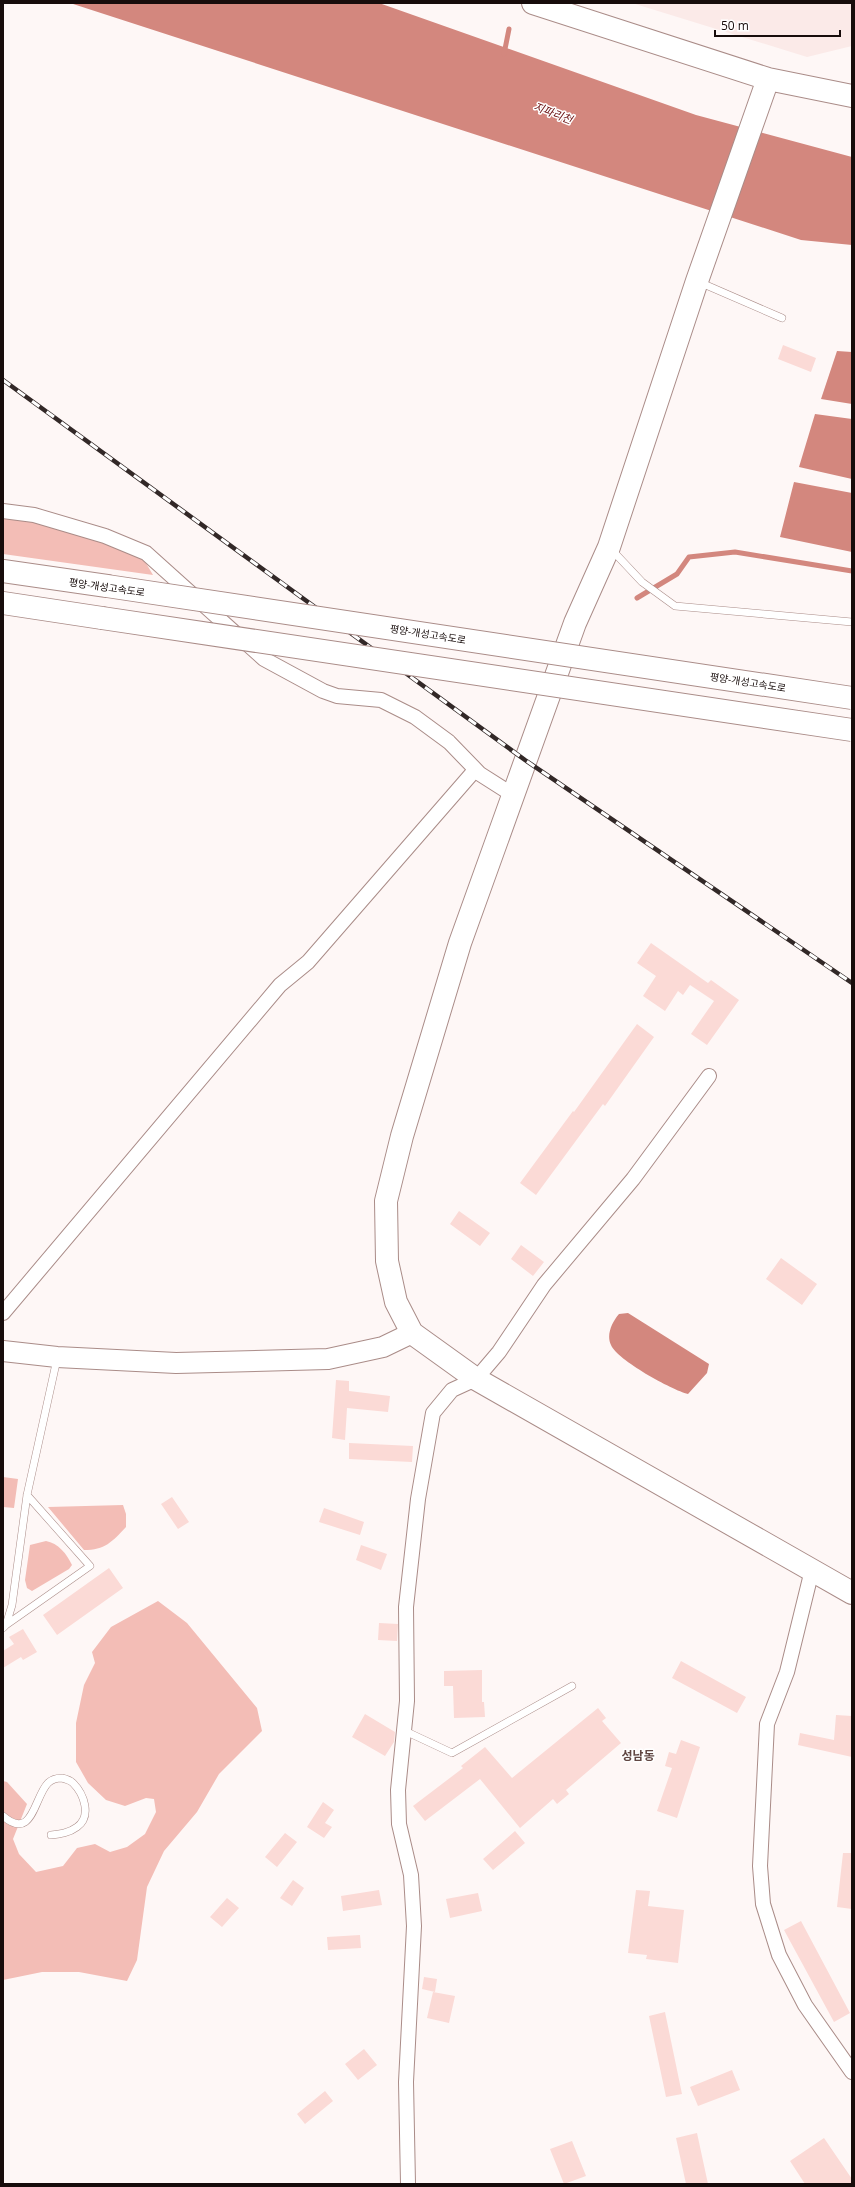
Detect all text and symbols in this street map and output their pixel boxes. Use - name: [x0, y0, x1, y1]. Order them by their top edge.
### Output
- scale bar: [715, 12, 840, 38]
- text: 50 m: [721, 17, 749, 34]
- water label: 지파리천: [532, 98, 577, 127]
- street label: 평양-개성고속도로: [68, 575, 146, 599]
- street label: 평양-개성고속도로: [389, 621, 467, 647]
- street label: 평양-개성고속도로: [709, 669, 787, 695]
- district label: 성남동: [621, 1747, 655, 1764]

